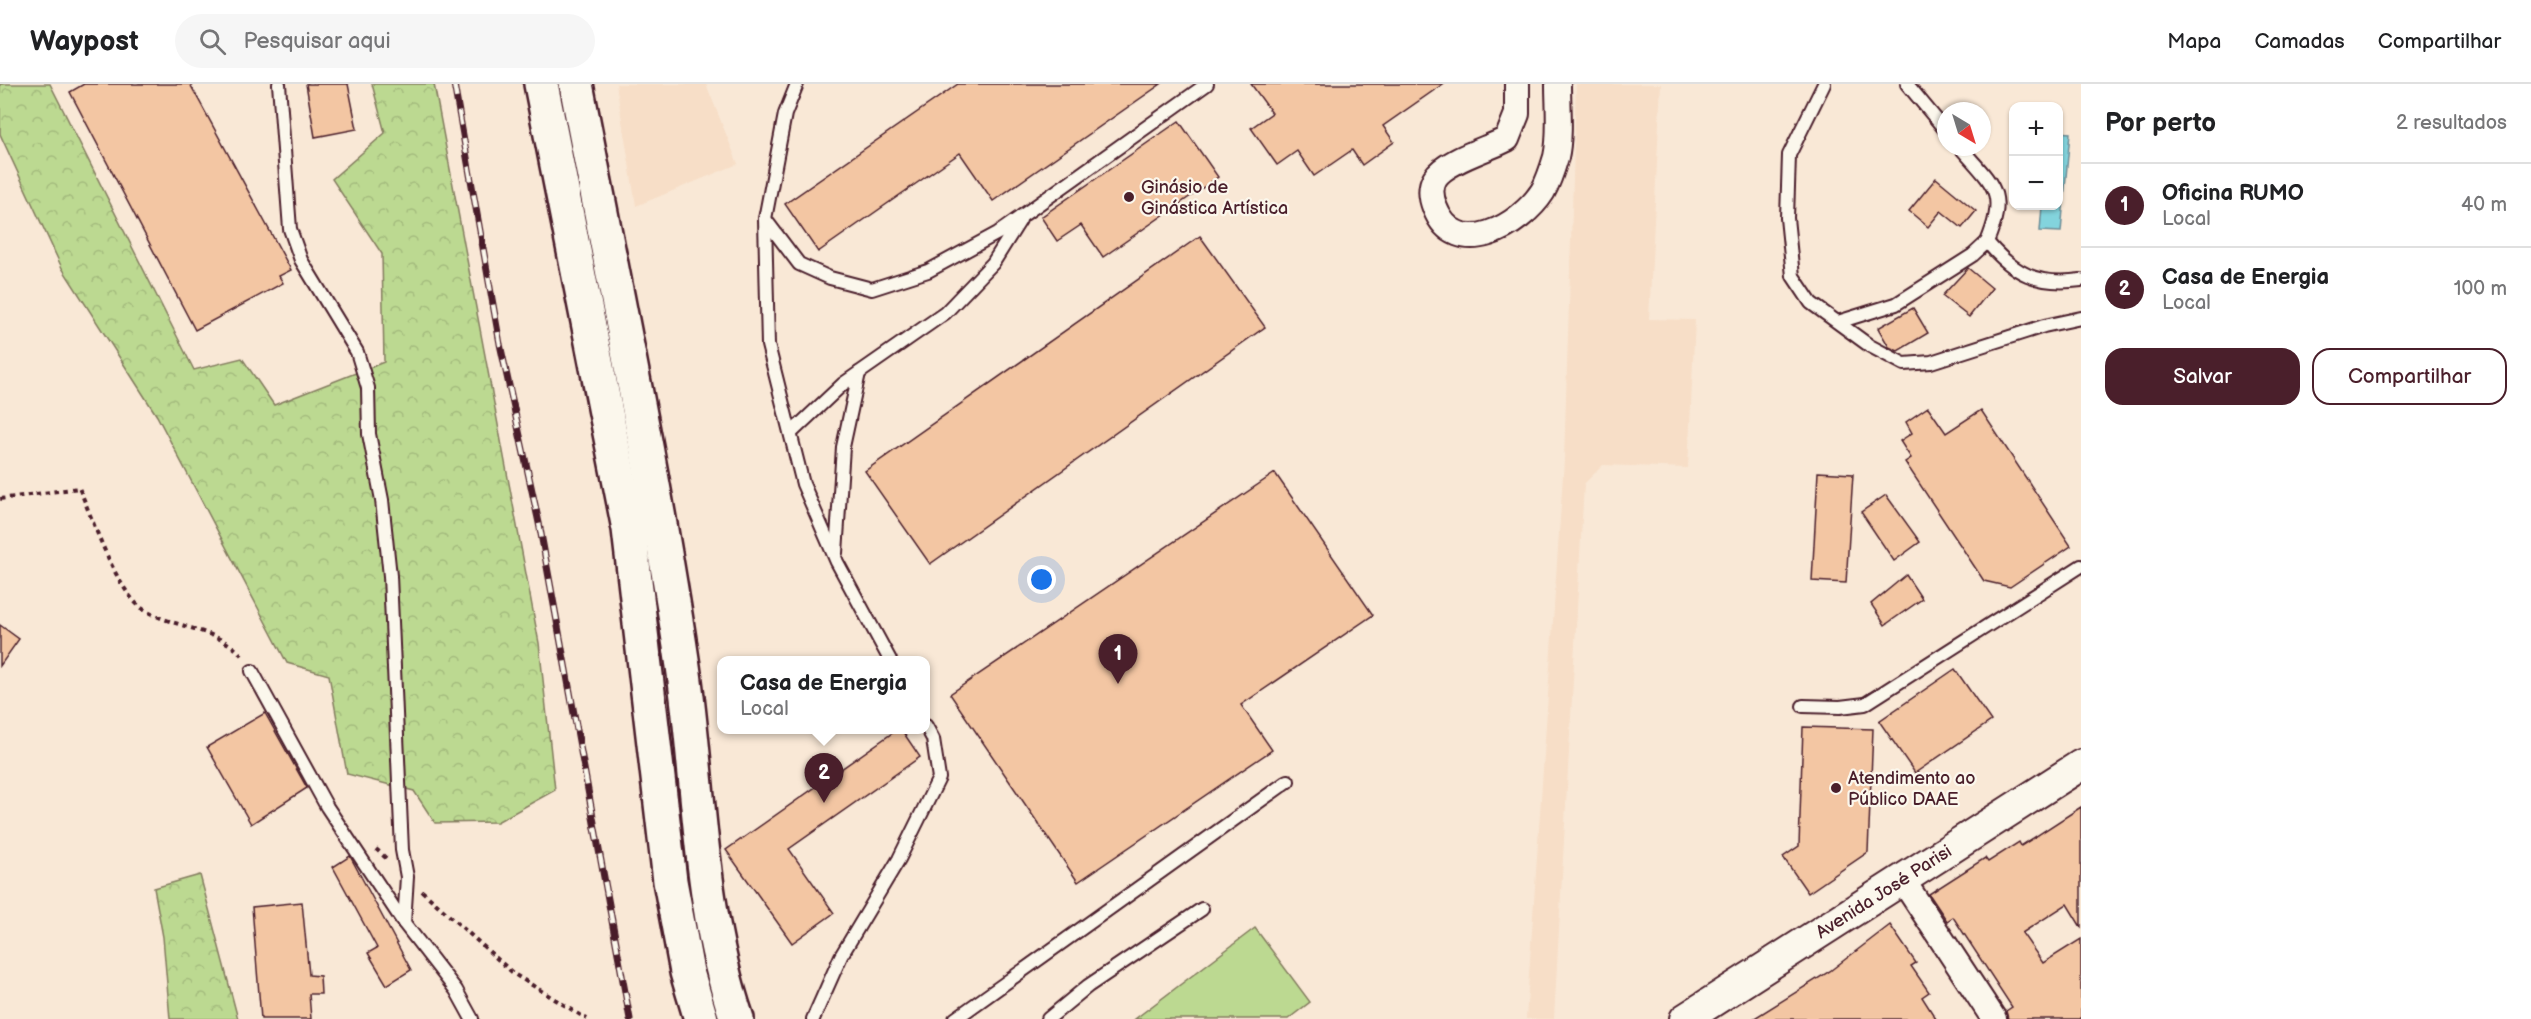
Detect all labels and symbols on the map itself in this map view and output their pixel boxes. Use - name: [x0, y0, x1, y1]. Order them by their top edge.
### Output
- north arrow: [1937, 102, 1991, 156]
- place label: Ginásio de Ginástica Artística: [1141, 177, 1288, 219]
- marker: Ginásio de Ginástica Artística: [1122, 190, 1136, 204]
- your location: [1027, 565, 1056, 594]
- pin: 1: [1098, 634, 1138, 684]
- pin: 2: [804, 754, 844, 803]
- place label: Atendimento ao Público DAAE: [1848, 768, 1976, 810]
- marker: Atendimento ao Público DAAE: [1829, 781, 1843, 795]
- street label: Avenida José Parisi: [1812, 840, 1955, 943]

